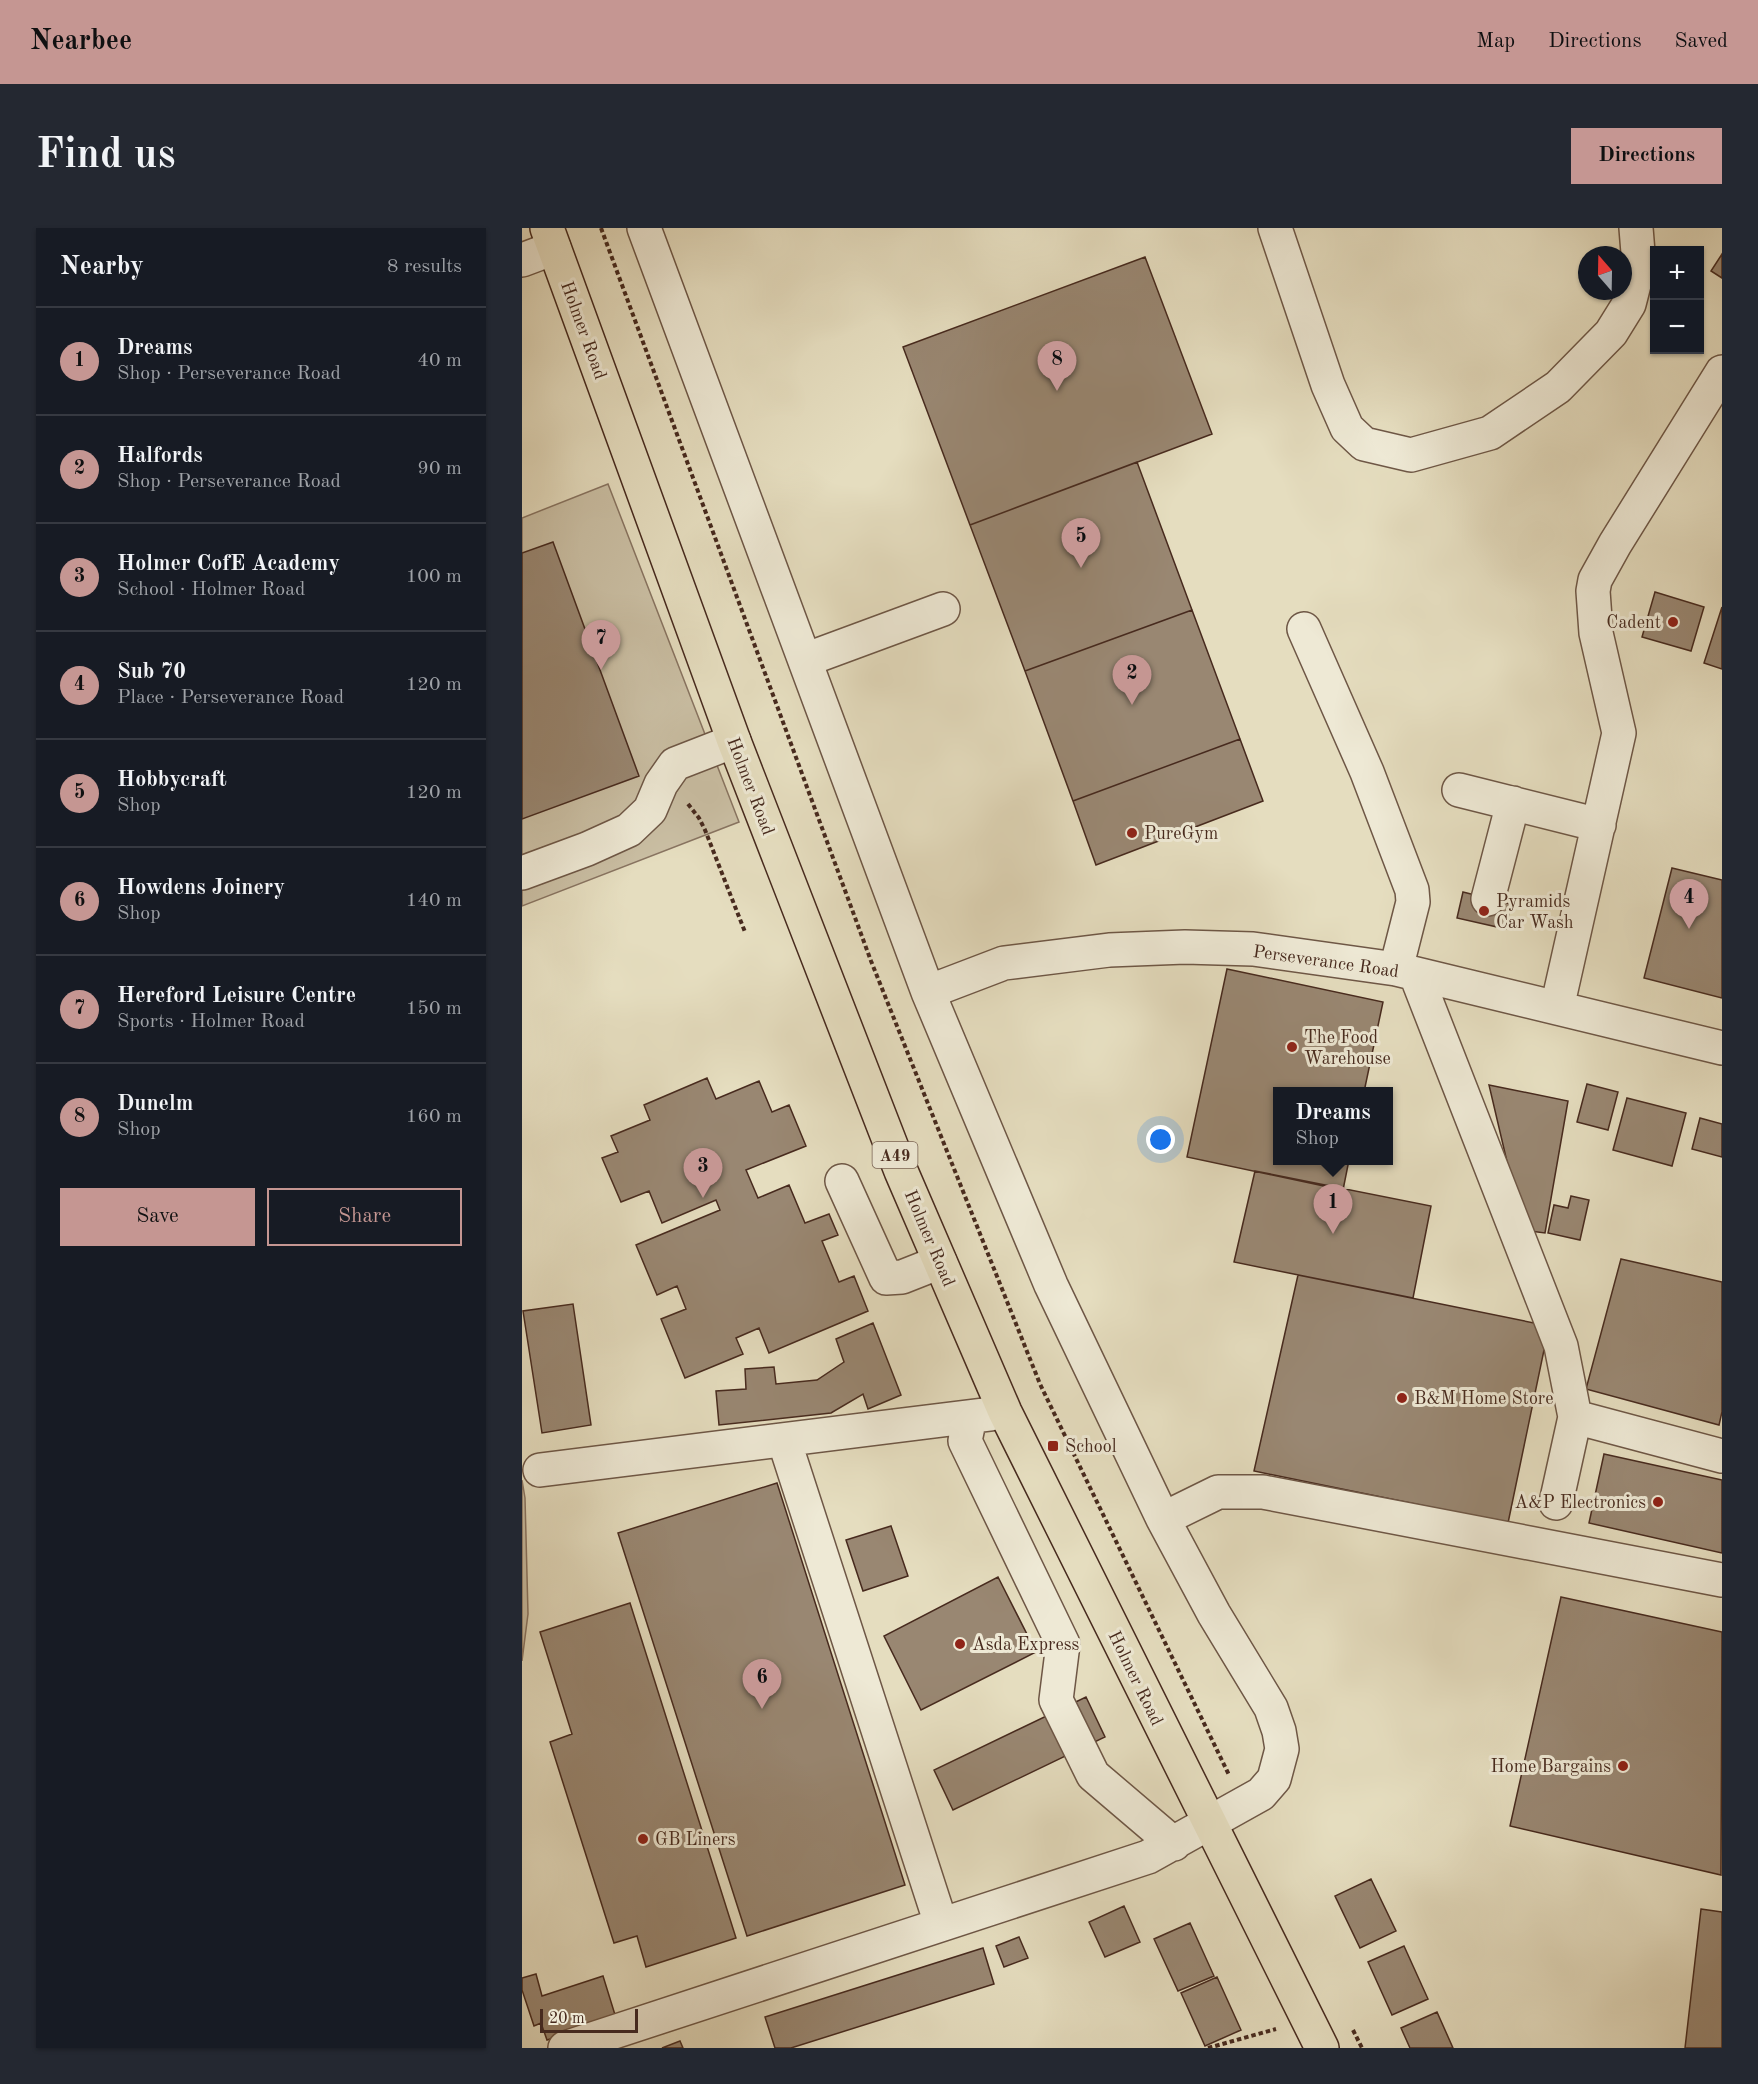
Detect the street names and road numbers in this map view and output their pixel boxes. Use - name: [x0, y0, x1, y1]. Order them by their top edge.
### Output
- street label: Holmer Road: [557, 279, 609, 382]
- street label: Holmer Road: [723, 735, 777, 838]
- street label: Perseverance Road: [1252, 943, 1400, 981]
- road number: A49: [872, 1142, 917, 1168]
- street label: Holmer Road: [901, 1187, 958, 1289]
- street label: Holmer Road: [1104, 1628, 1166, 1729]

